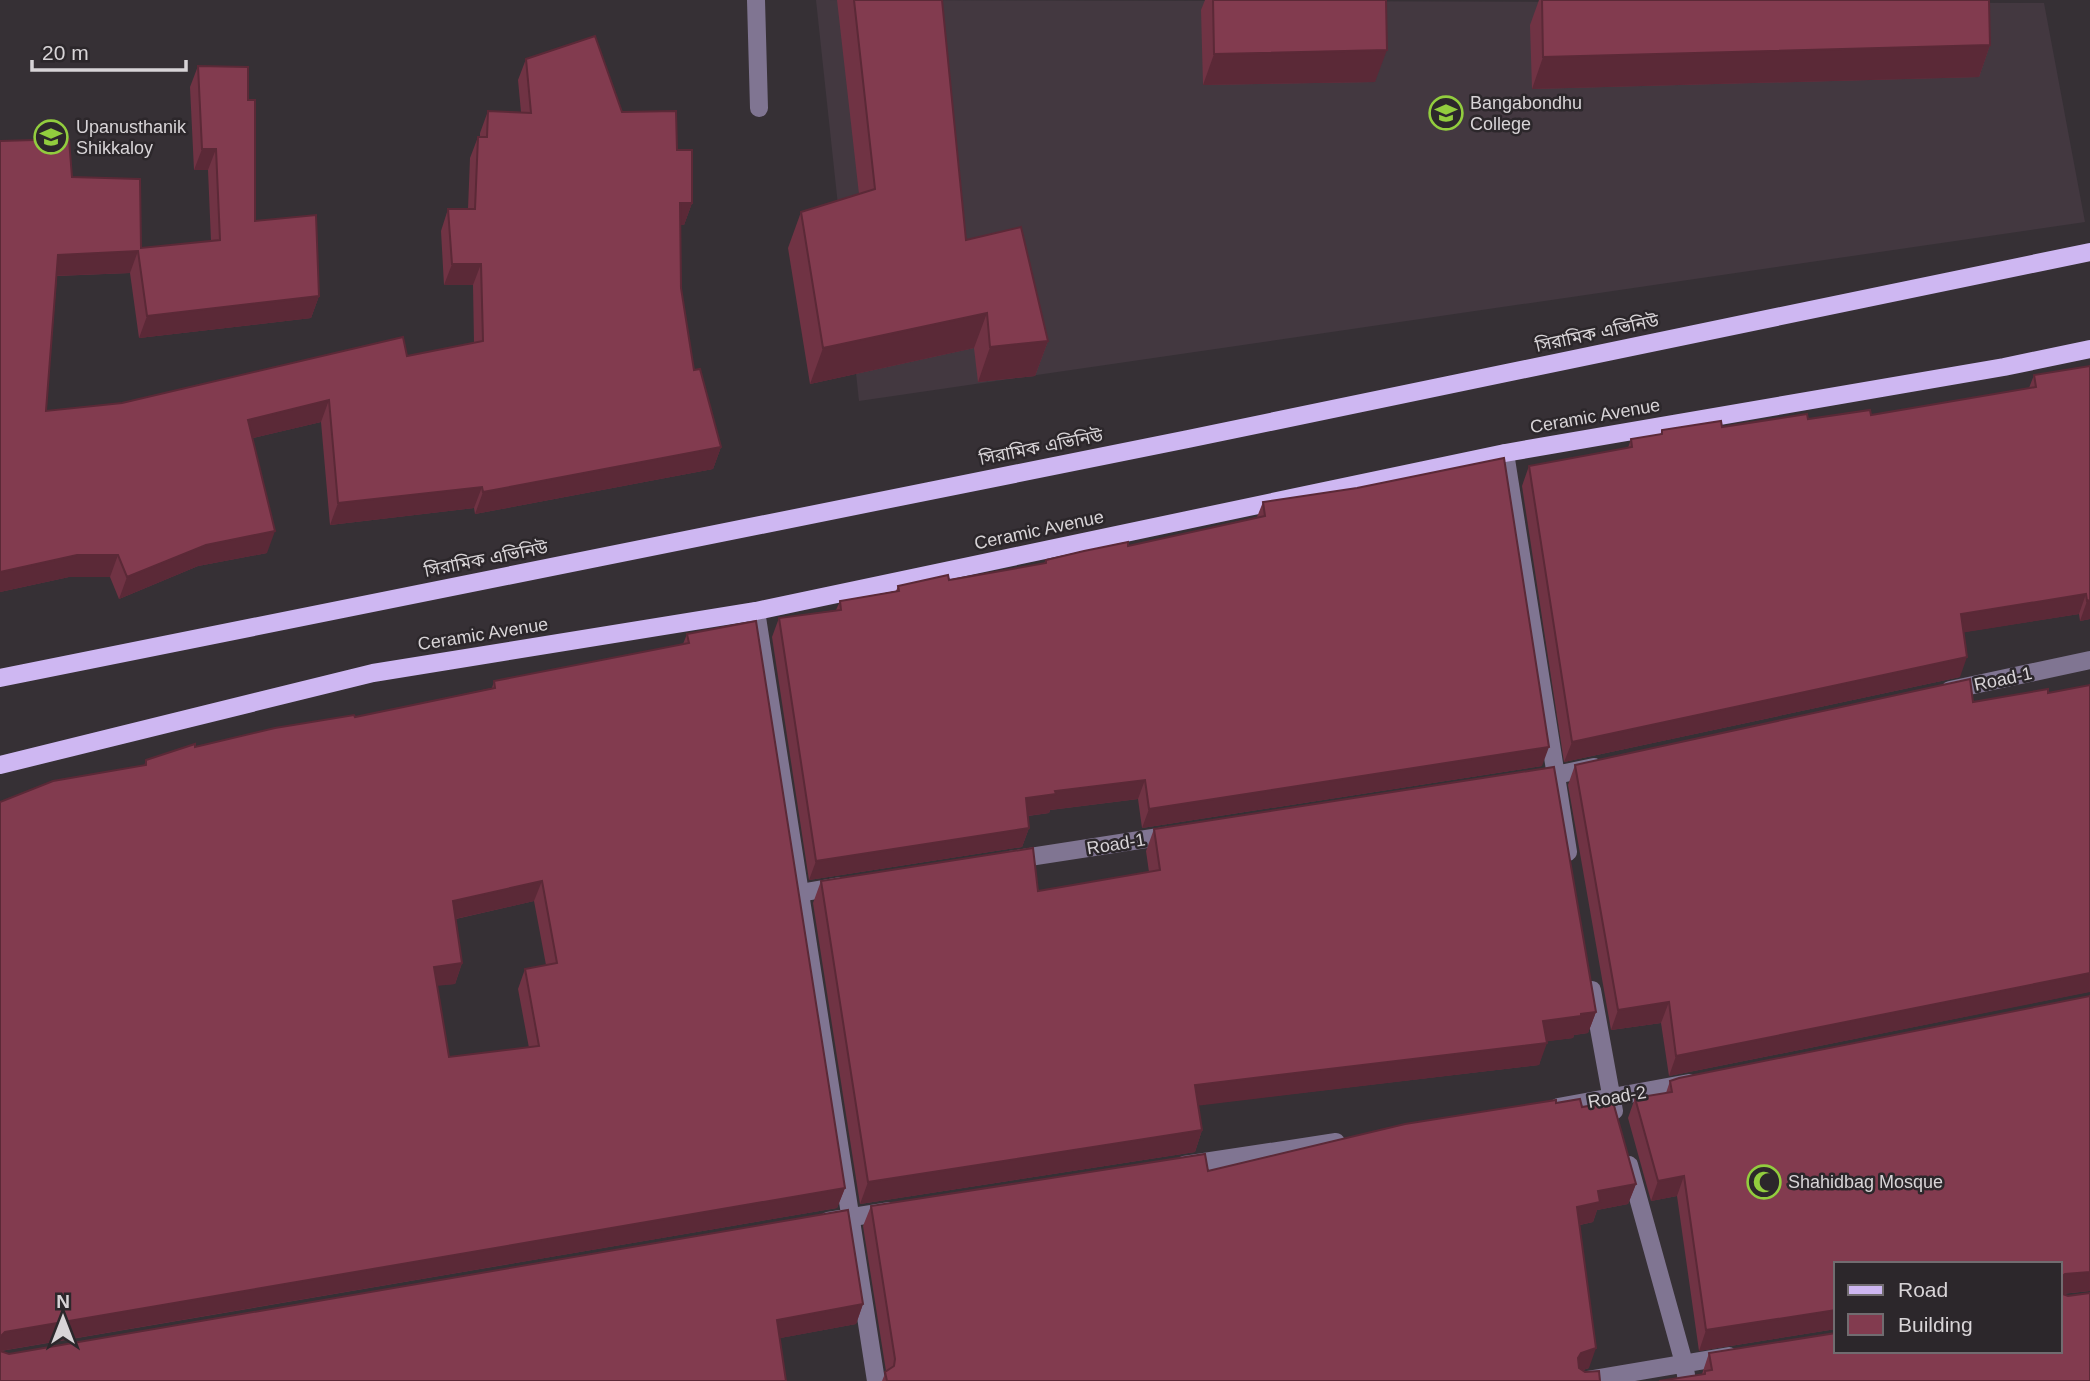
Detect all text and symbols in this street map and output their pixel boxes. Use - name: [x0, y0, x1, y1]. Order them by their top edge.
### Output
- scale bar: [32, 28, 186, 72]
- text: 20 m: [42, 41, 89, 64]
- place label: Bangabondhu College: [1470, 93, 1582, 134]
- school or university icon: Bangabondhu College: [1427, 94, 1465, 132]
- place label: Upanusthanik Shikkaloy: [76, 117, 187, 158]
- school or university icon: Upanusthanik Shikkaloy: [32, 118, 70, 156]
- street label: সিরামিক এভিনিউ: [1532, 310, 1661, 356]
- street label: Ceramic Avenue: [1528, 395, 1662, 437]
- street label: সিরামিক এভিনিউ: [976, 425, 1105, 469]
- street label: Ceramic Avenue: [972, 507, 1106, 553]
- street label: সিরামিক এভিনিউ: [421, 537, 550, 581]
- street label: Ceramic Avenue: [416, 614, 550, 654]
- street label: Road-1: [1972, 663, 2034, 695]
- street label: Road-1: [1085, 830, 1147, 858]
- street label: Road-2: [1586, 1082, 1648, 1112]
- mosque icon: Shahidbag Mosque: [1745, 1163, 1783, 1201]
- place label: Shahidbag Mosque: [1788, 1172, 1943, 1192]
- legend: [1834, 1262, 2062, 1353]
- text: Road: [1898, 1278, 1948, 1301]
- north arrow: [28, 1283, 98, 1353]
- text: N: [56, 1291, 70, 1312]
- text: Building: [1898, 1313, 1973, 1336]

